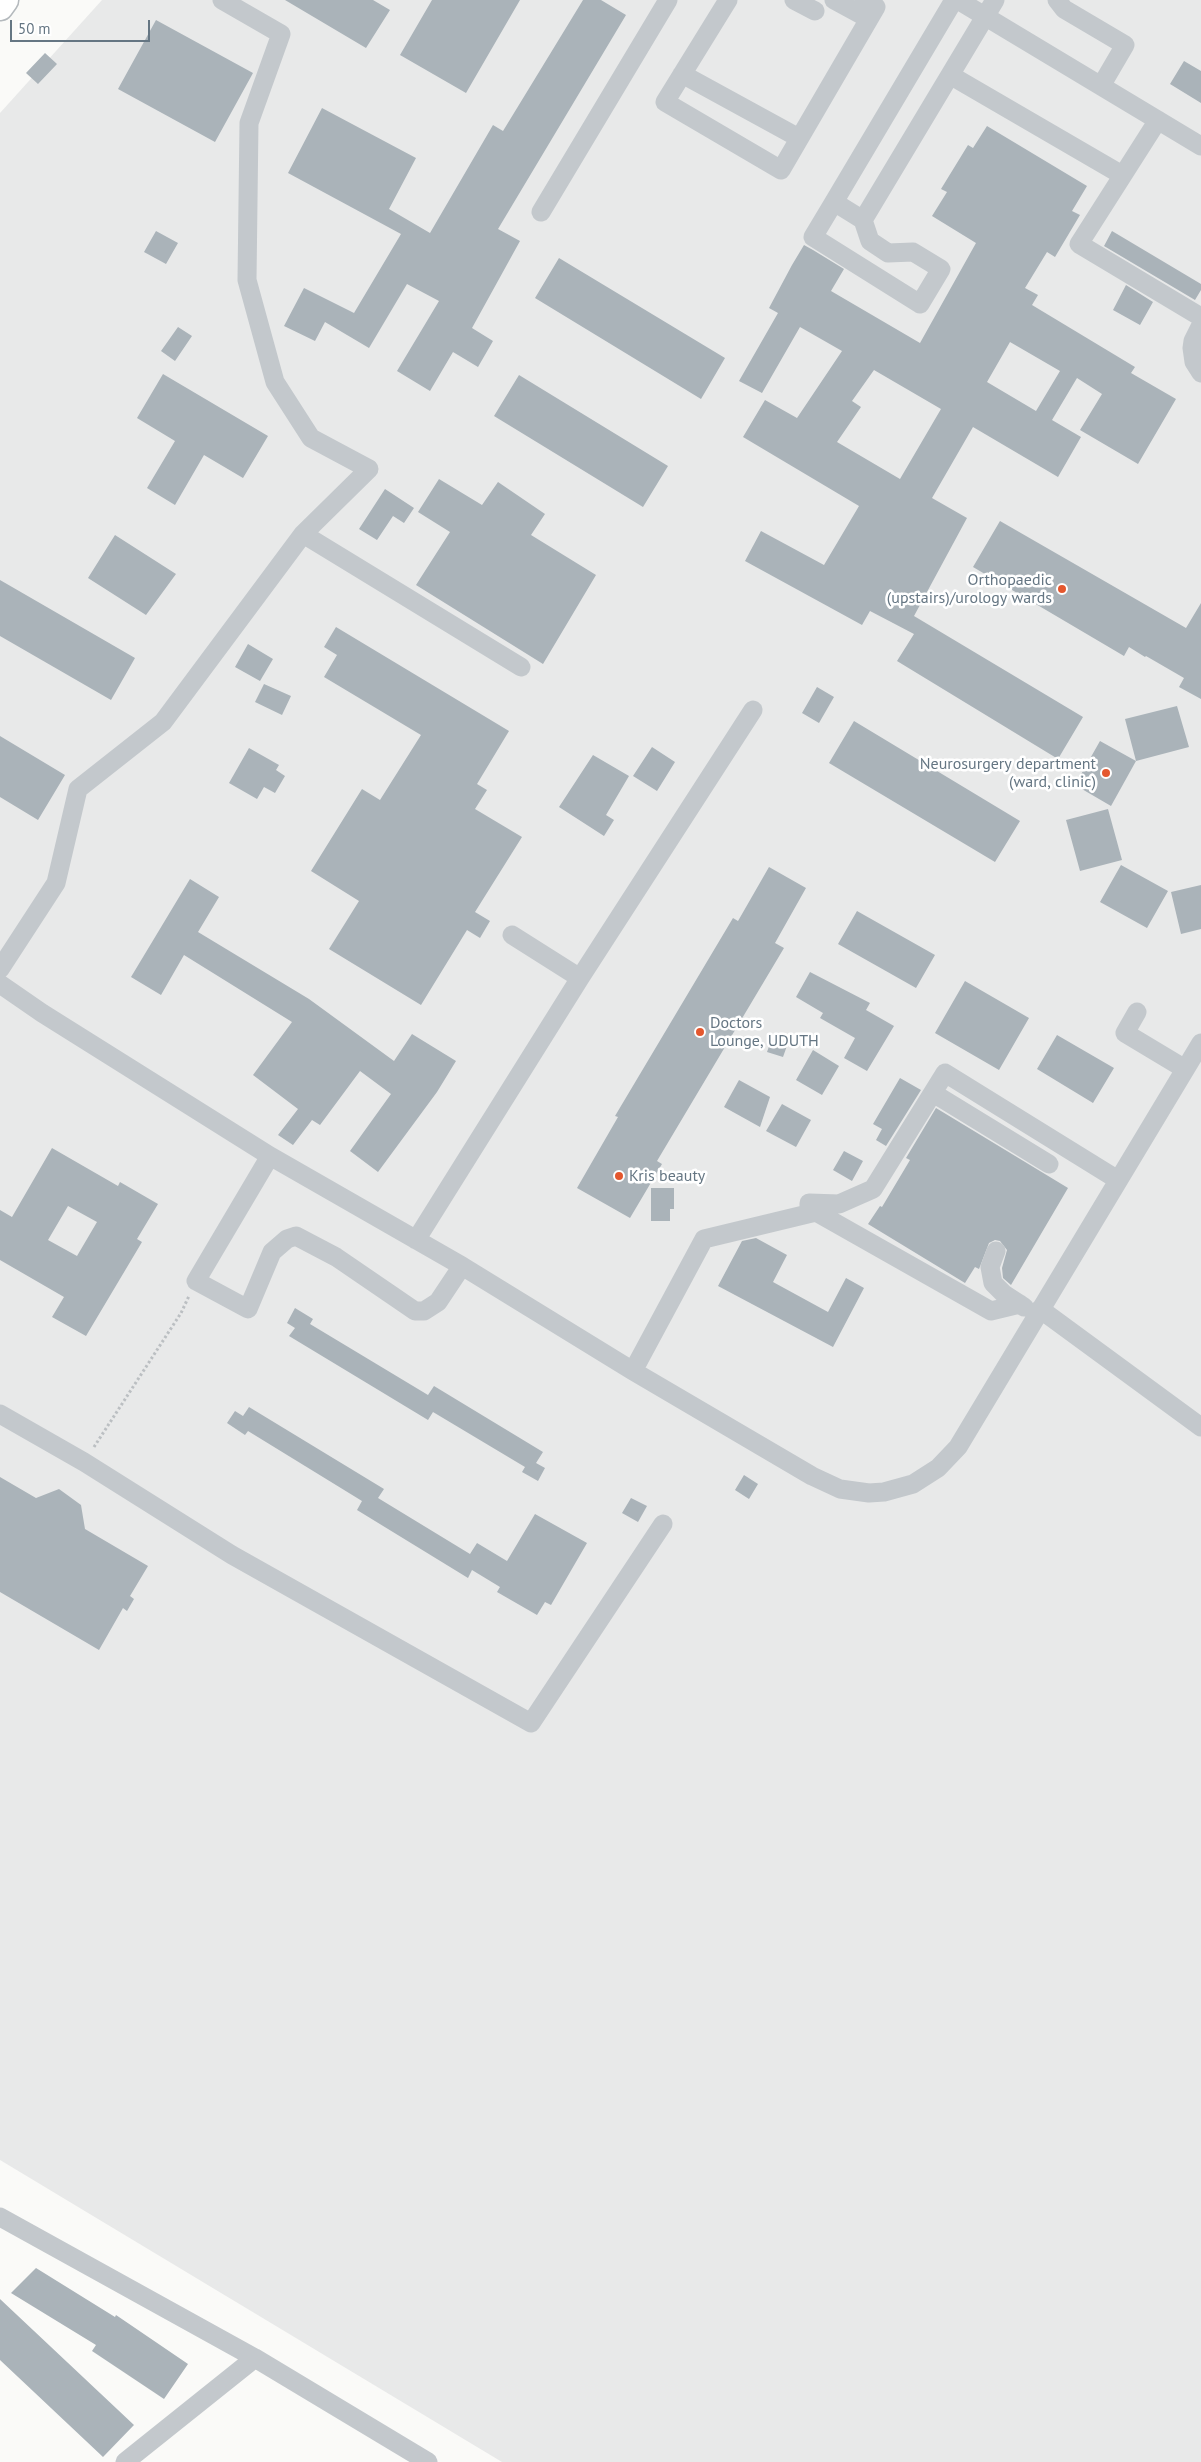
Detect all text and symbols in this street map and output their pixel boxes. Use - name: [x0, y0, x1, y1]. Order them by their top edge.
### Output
- scale bar: [12, 10, 152, 42]
- text: 50 m: [18, 19, 51, 38]
- place label: Orthopaedic (upstairs)/urology wards: [887, 570, 1052, 608]
- marker: Orthopaedic (upstairs)/urology wards: [1056, 583, 1068, 595]
- place label: Neurosurgery department (ward, clinic): [920, 754, 1096, 792]
- marker: Neurosurgery department (ward, clinic): [1100, 767, 1112, 779]
- place label: Doctors Lounge, UDUTH: [710, 1013, 819, 1051]
- marker: Doctors Lounge, UDUTH: [694, 1026, 706, 1038]
- place label: Kris beauty: [629, 1166, 705, 1186]
- marker: Kris beauty: [613, 1170, 625, 1182]

